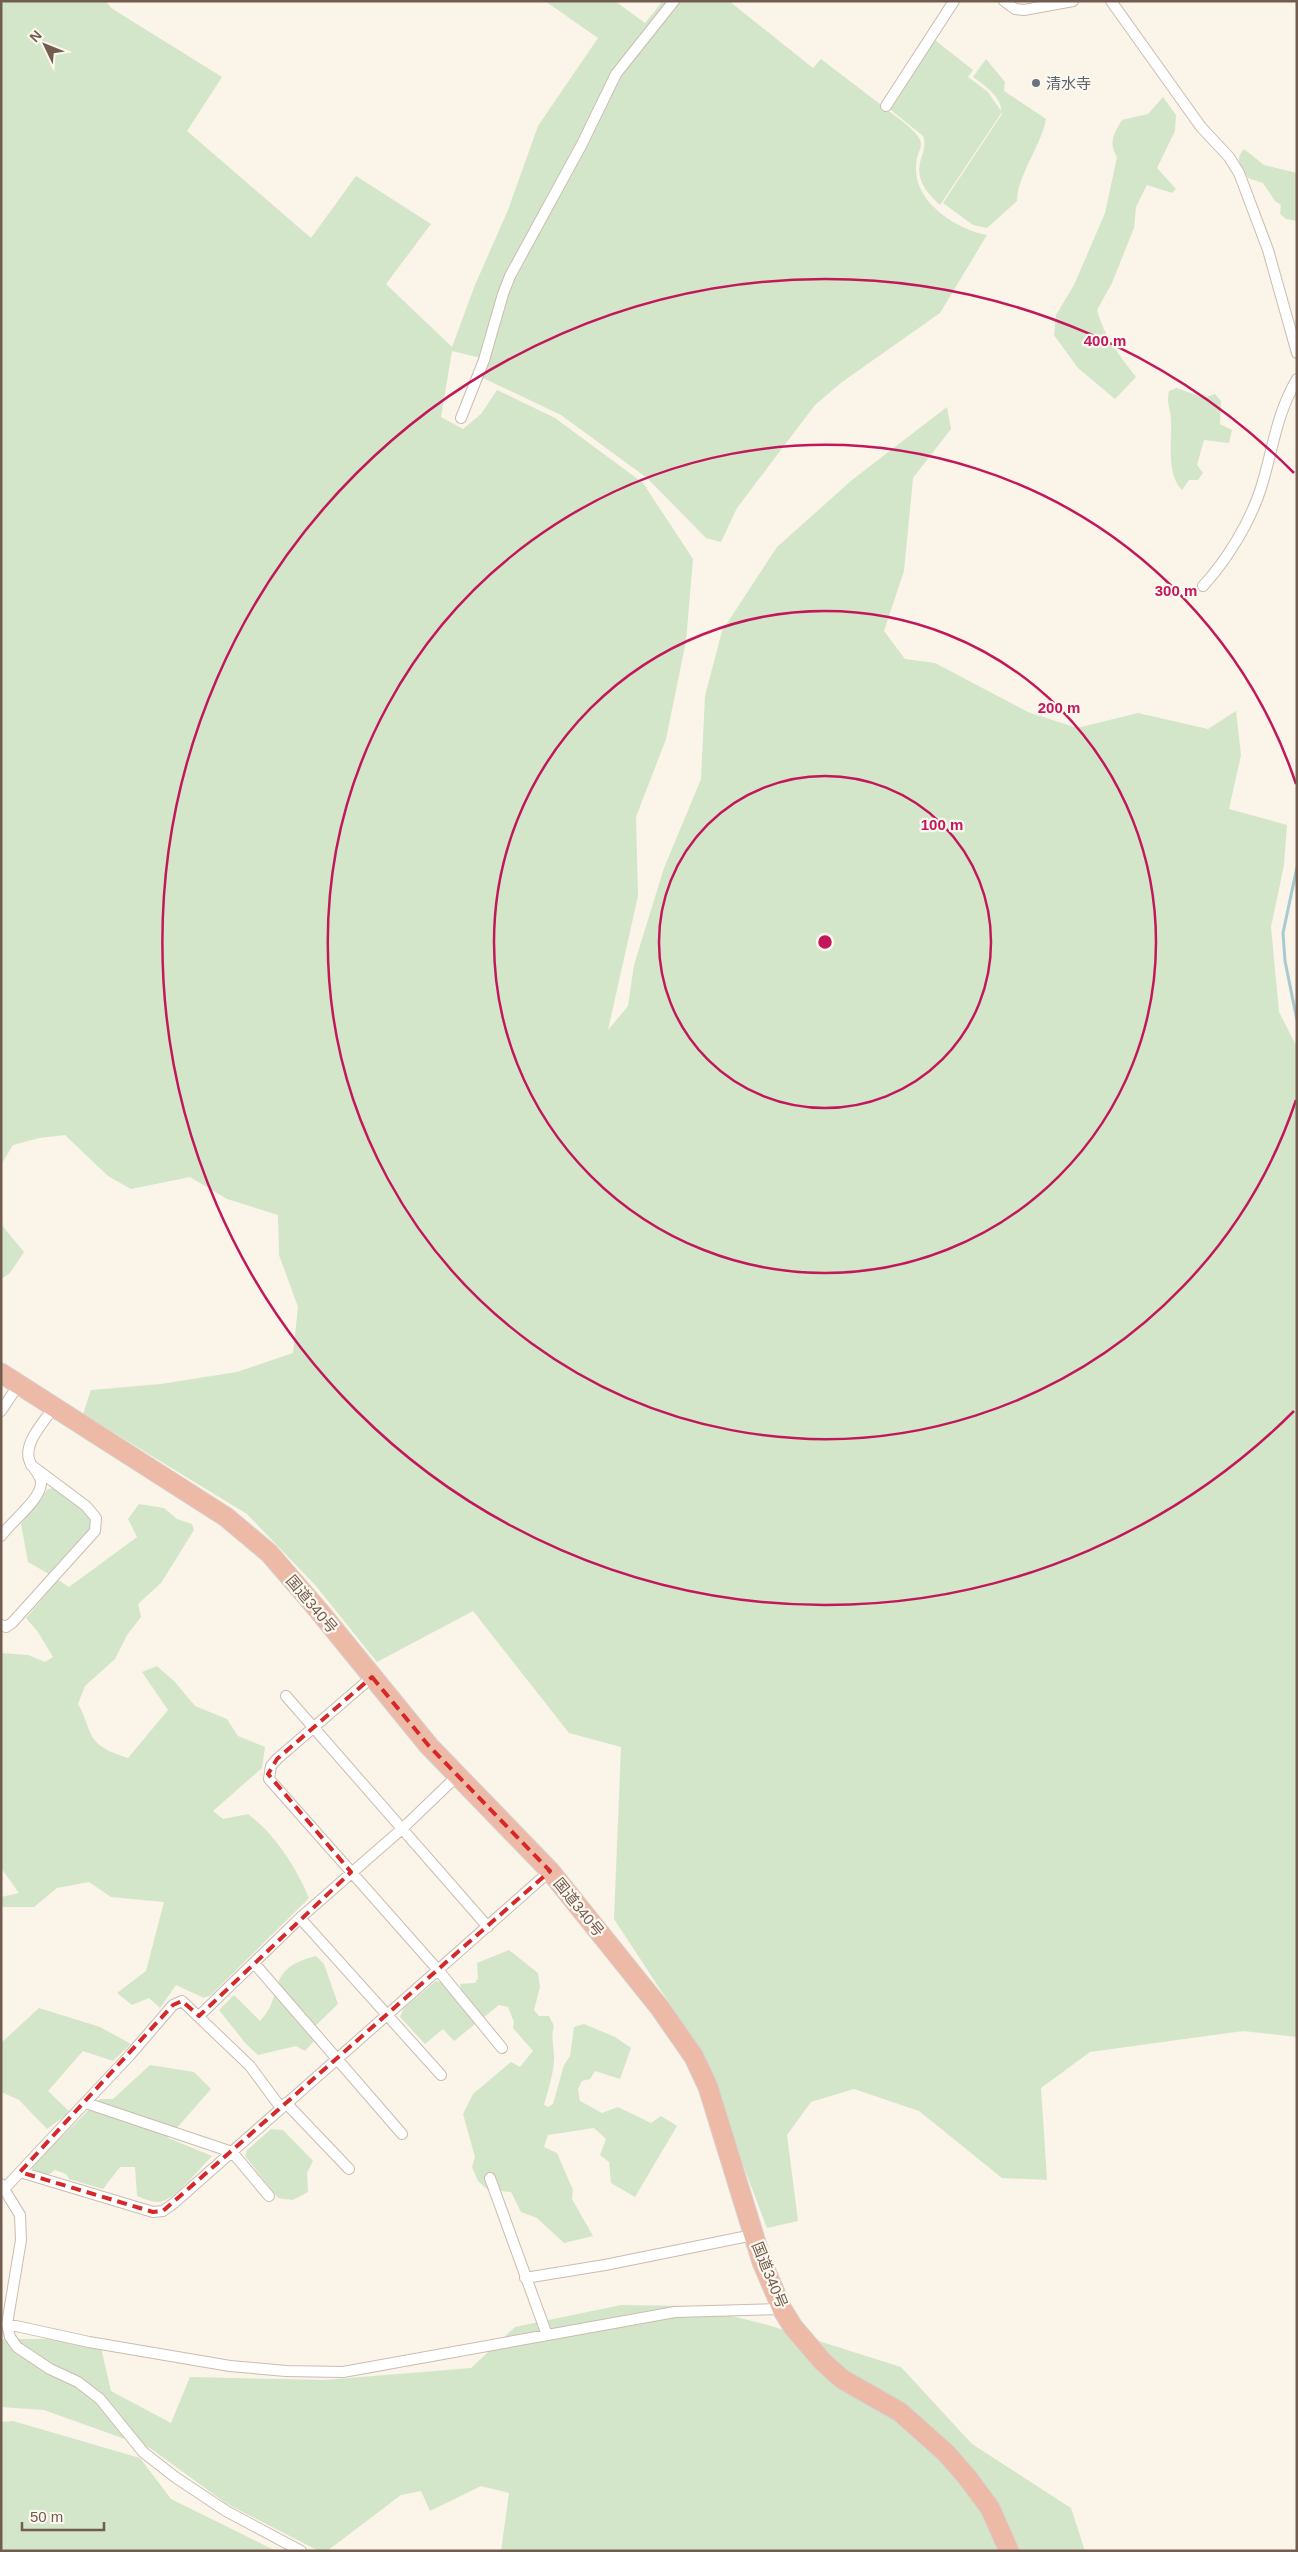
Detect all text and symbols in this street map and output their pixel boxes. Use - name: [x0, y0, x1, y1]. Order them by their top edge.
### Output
- north arrow: [20, 20, 70, 70]
- text: N: [26, 27, 45, 45]
- place label: 清水寺: [1046, 75, 1091, 92]
- marker: 清水寺: [1030, 77, 1042, 89]
- text: 400 m: [1084, 332, 1126, 349]
- text: 300 m: [1155, 582, 1197, 599]
- text: 200 m: [1038, 699, 1080, 716]
- text: 100 m: [921, 816, 963, 833]
- centre of rings: [816, 933, 834, 951]
- street label: 国道340号: [283, 1572, 341, 1636]
- street label: 国道340号: [550, 1874, 608, 1940]
- street label: 国道340号: [749, 2239, 791, 2311]
- scale bar: [22, 2500, 105, 2532]
- text: 50 m: [30, 2508, 63, 2525]

